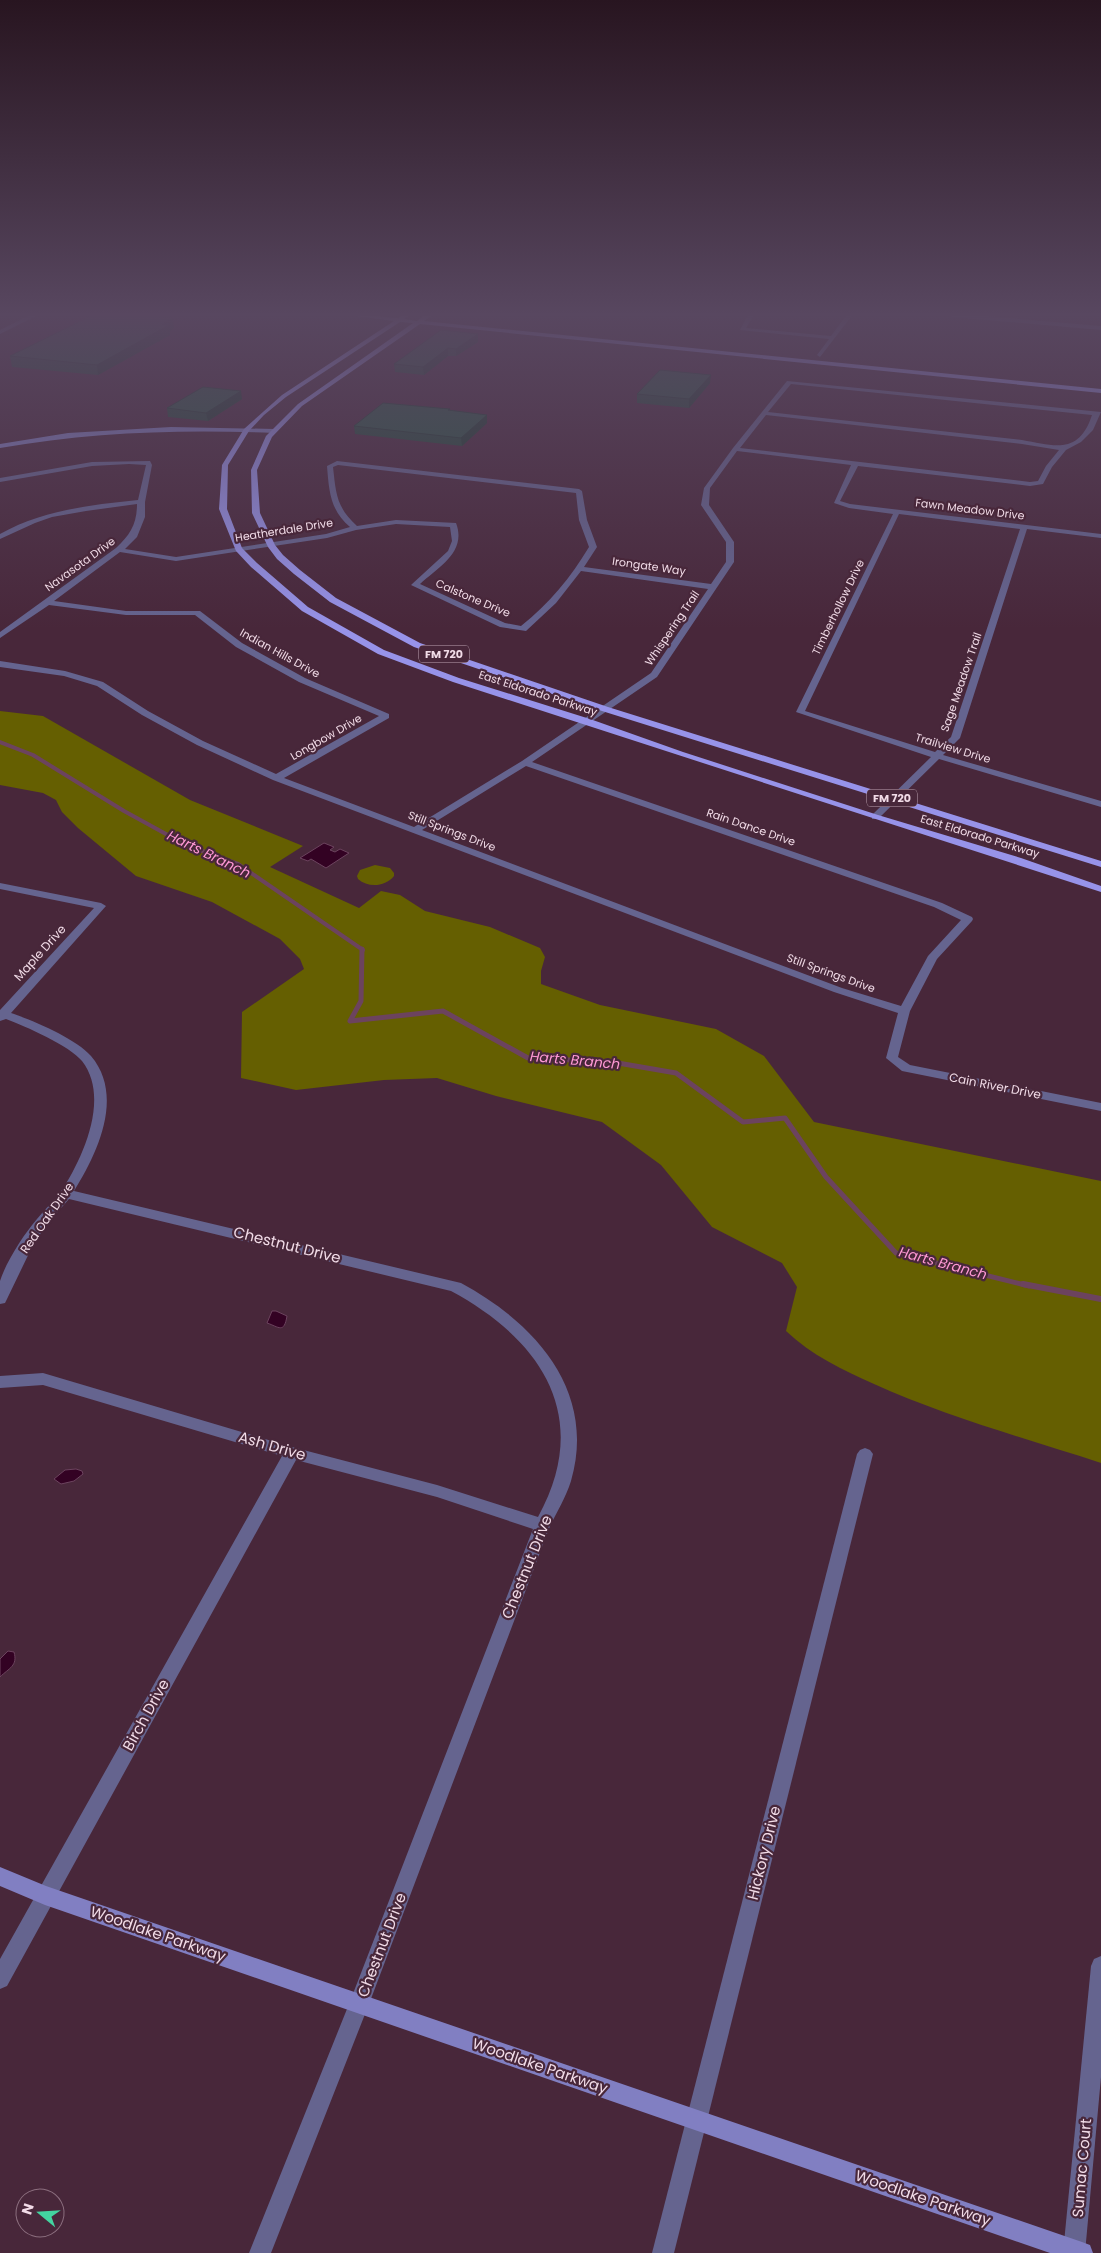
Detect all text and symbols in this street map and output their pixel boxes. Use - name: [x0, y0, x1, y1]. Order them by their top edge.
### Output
- street label: Fawn Meadow Drive: [915, 494, 1026, 524]
- street label: Heatherdale Drive: [234, 514, 334, 546]
- street label: Navasota Drive: [42, 533, 119, 595]
- street label: Irongate Way: [611, 553, 687, 579]
- street label: Timberhollow Drive: [808, 556, 868, 657]
- street label: Calstone Drive: [433, 575, 513, 621]
- street label: Whispering Trail: [641, 587, 703, 669]
- street label: Indian Hills Drive: [237, 624, 323, 682]
- street label: Sage Meadow Trail: [936, 630, 986, 734]
- road number: FM 720: [419, 646, 469, 662]
- street label: East Eldorado Parkway: [477, 666, 600, 720]
- street label: Longbow Drive: [287, 710, 365, 764]
- street label: Trailview Drive: [913, 729, 993, 767]
- road number: FM 720: [867, 790, 917, 806]
- street label: Rain Dance Drive: [704, 804, 798, 850]
- street label: Still Springs Drive: [406, 807, 498, 855]
- street label: East Eldorado Parkway: [918, 810, 1042, 862]
- water label: Harts Branch: [164, 825, 254, 883]
- street label: Maple Drive: [10, 921, 69, 984]
- street label: Still Springs Drive: [785, 950, 878, 996]
- water label: Harts Branch: [529, 1046, 621, 1074]
- street label: Cain River Drive: [948, 1068, 1043, 1103]
- street label: Red Oak Drive: [16, 1179, 77, 1257]
- street label: Chestnut Drive: [231, 1221, 343, 1268]
- water label: Harts Branch: [897, 1242, 989, 1284]
- street label: Ash Drive: [236, 1426, 308, 1465]
- street label: Chestnut Drive: [496, 1512, 557, 1622]
- street label: Birch Drive: [117, 1675, 174, 1754]
- street label: Hickory Drive: [742, 1804, 785, 1902]
- street label: Chestnut Drive: [352, 1890, 411, 2000]
- street label: Woodlake Parkway: [88, 1901, 229, 1967]
- street label: Woodlake Parkway: [470, 2033, 611, 2099]
- street label: Sumac Court: [1067, 2118, 1096, 2218]
- street label: Woodlake Parkway: [853, 2165, 994, 2231]
- north arrow: [15, 2188, 65, 2238]
- text: N: [16, 2201, 39, 2217]

